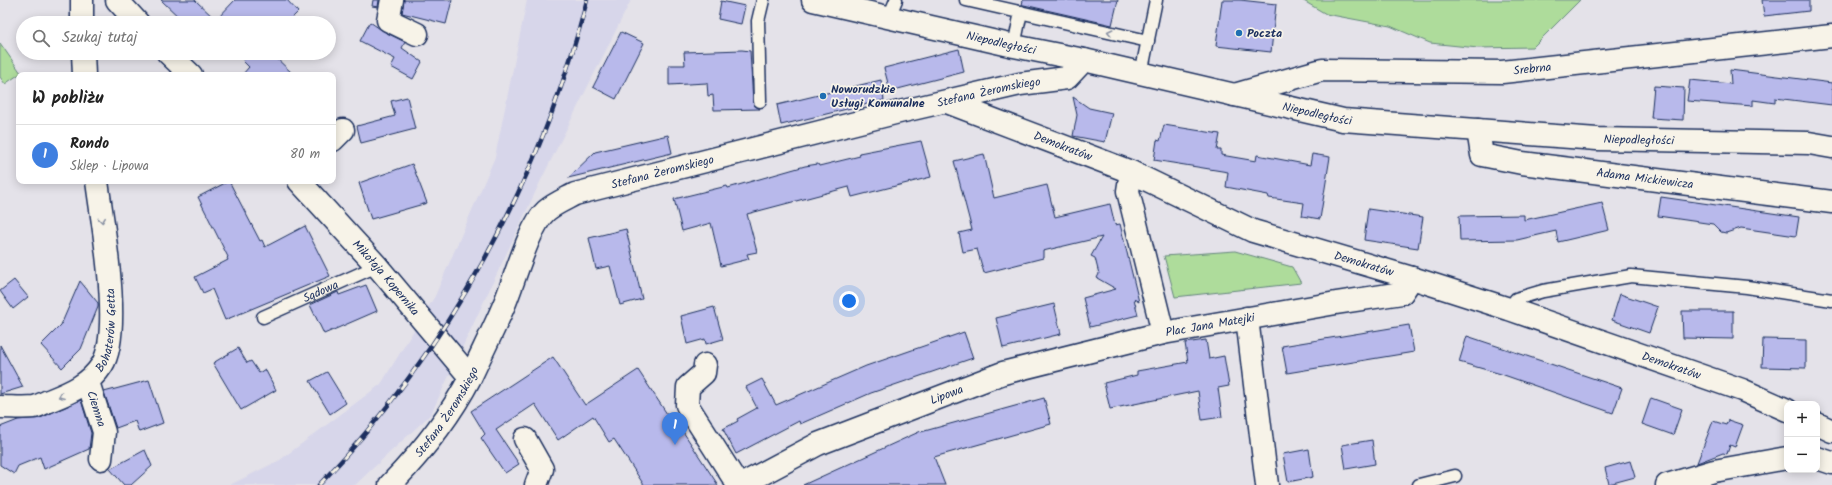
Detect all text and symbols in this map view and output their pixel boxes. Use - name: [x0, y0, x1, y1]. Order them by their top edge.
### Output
- search box: [16, 16, 336, 60]
- place label: Poczta: [1247, 24, 1282, 43]
- text: Szukaj tutaj: [62, 26, 137, 50]
- street label: Niepodległości: [964, 26, 1039, 60]
- icon: search: [30, 27, 52, 49]
- marker: Poczta: [1234, 28, 1244, 38]
- one-way arrow: [1106, 29, 1113, 37]
- street label: Srebrna: [1512, 58, 1553, 81]
- street label: Stefana Żeromskiego: [935, 72, 1042, 113]
- place label: Noworudzkie Usługi Komunalne: [831, 80, 925, 113]
- text: W pobliżu: [32, 85, 103, 112]
- marker: Noworudzkie Usługi Komunalne: [818, 91, 828, 101]
- street label: Niepodległości: [1281, 97, 1354, 131]
- street label: Demokratów: [1031, 127, 1096, 167]
- street label: Niepodległości: [1603, 130, 1676, 150]
- text: Rondo: [70, 132, 109, 156]
- text: 1: [43, 144, 47, 165]
- text: 80 m: [290, 144, 320, 165]
- street label: Stefana Żeromskiego: [609, 150, 716, 195]
- text: Sklep · Lipowa: [70, 156, 149, 177]
- street label: Adama Mickiewicza: [1595, 163, 1695, 195]
- one-way arrow: [97, 217, 106, 223]
- street label: Mikołaja Kopernika: [347, 236, 424, 320]
- street label: Demokratów: [1332, 246, 1397, 282]
- street label: Sądowa: [300, 275, 342, 308]
- street label: Bohaterów Getta: [91, 287, 121, 377]
- your location: [839, 291, 859, 311]
- street label: Plac Jana Matejki: [1164, 308, 1257, 342]
- street label: Demokratów: [1639, 347, 1704, 385]
- street label: Stefana Żeromskiego: [410, 364, 484, 462]
- street label: Lipowa: [927, 380, 967, 410]
- street label: Ciemna: [81, 388, 111, 430]
- one-way arrow: [58, 392, 65, 400]
- map controls: [1784, 401, 1820, 473]
- button: +: [1784, 401, 1820, 437]
- pin: 1: [662, 412, 688, 445]
- button: −: [1784, 437, 1820, 473]

